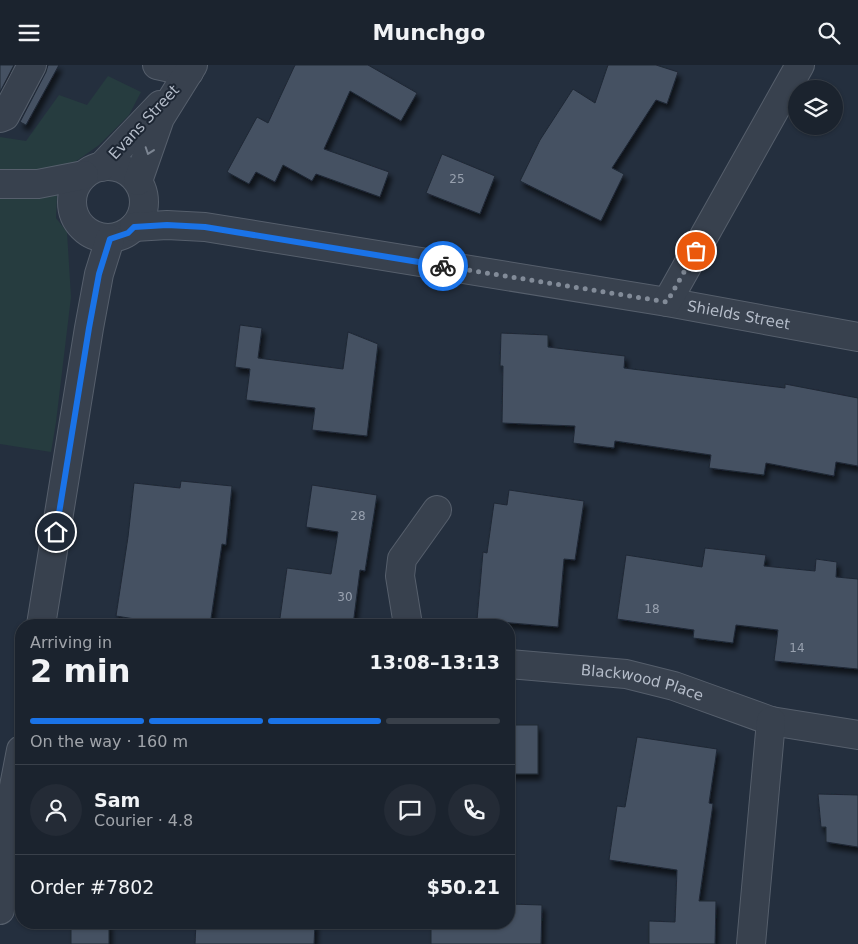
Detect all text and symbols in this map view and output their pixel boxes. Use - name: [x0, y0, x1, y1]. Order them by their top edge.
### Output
- icon: menu: [15, 19, 43, 47]
- icon: search: [815, 19, 843, 47]
- text: Munchgo: [373, 20, 485, 45]
- map controls: [788, 80, 843, 135]
- button: layers: [788, 80, 843, 135]
- street label: Evans Street: [105, 81, 183, 163]
- one-way arrow: [145, 146, 155, 155]
- house number: 25: [449, 172, 465, 186]
- pin: [675, 230, 717, 272]
- icon: bag: [682, 237, 710, 265]
- courier: [418, 241, 468, 291]
- icon: bike: [429, 252, 457, 280]
- street label: Shields Street: [686, 297, 792, 333]
- house number: 28: [350, 509, 366, 523]
- pin: [35, 511, 77, 553]
- icon: home: [42, 518, 70, 546]
- house number: 30: [337, 590, 353, 604]
- house number: 18: [644, 602, 660, 616]
- text: Arriving in: [30, 633, 112, 652]
- house number: 14: [789, 641, 805, 655]
- text: 13:08–13:13: [370, 651, 500, 673]
- text: 2 min: [30, 652, 131, 690]
- street label: Blackwood Place: [580, 661, 706, 705]
- text: On the way · 160 m: [30, 732, 188, 751]
- button: person: [30, 784, 82, 836]
- button: chat: [384, 784, 436, 836]
- button: phone: [448, 784, 500, 836]
- text: Sam: [94, 789, 140, 811]
- text: Courier · 4.8: [94, 811, 193, 830]
- text: Order #7802: [30, 876, 154, 898]
- text: $50.21: [427, 876, 500, 898]

